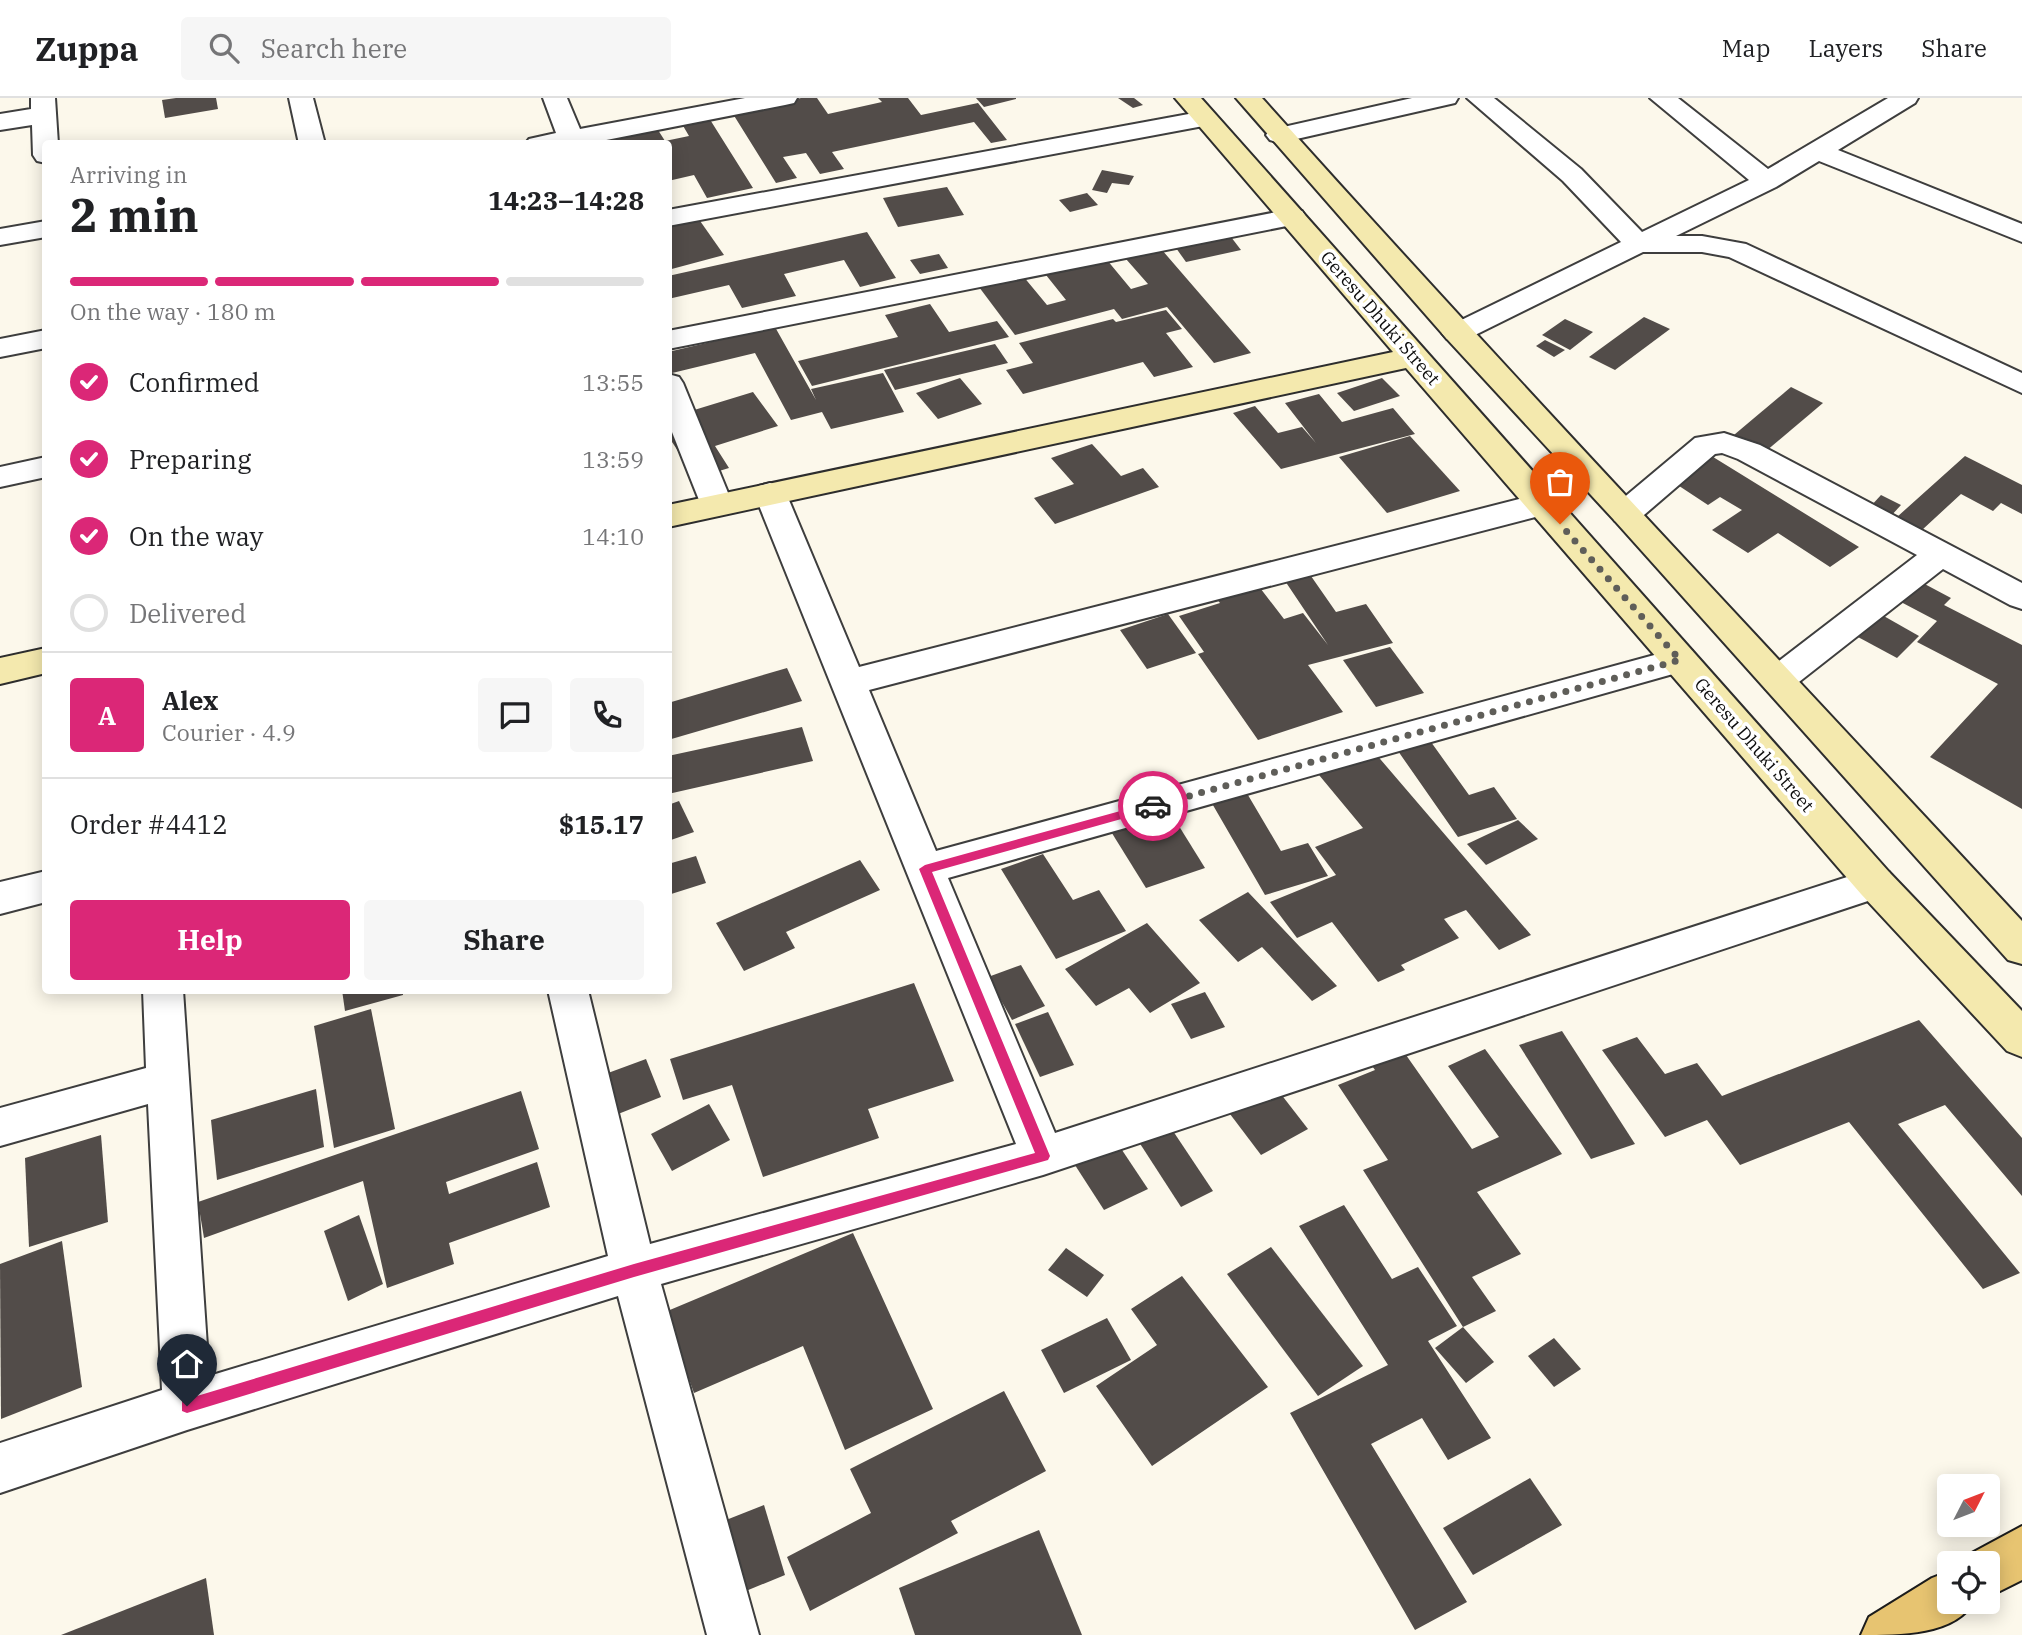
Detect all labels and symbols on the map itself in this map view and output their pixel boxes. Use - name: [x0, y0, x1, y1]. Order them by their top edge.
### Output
- street label: Geresu Dhuki Street: [1316, 246, 1445, 390]
- pin: [1530, 452, 1590, 524]
- street label: Geresu Dhuki Street: [1690, 673, 1819, 817]
- courier: [1118, 771, 1188, 841]
- pin: [157, 1334, 217, 1406]
- north arrow: [1937, 1474, 2000, 1536]

